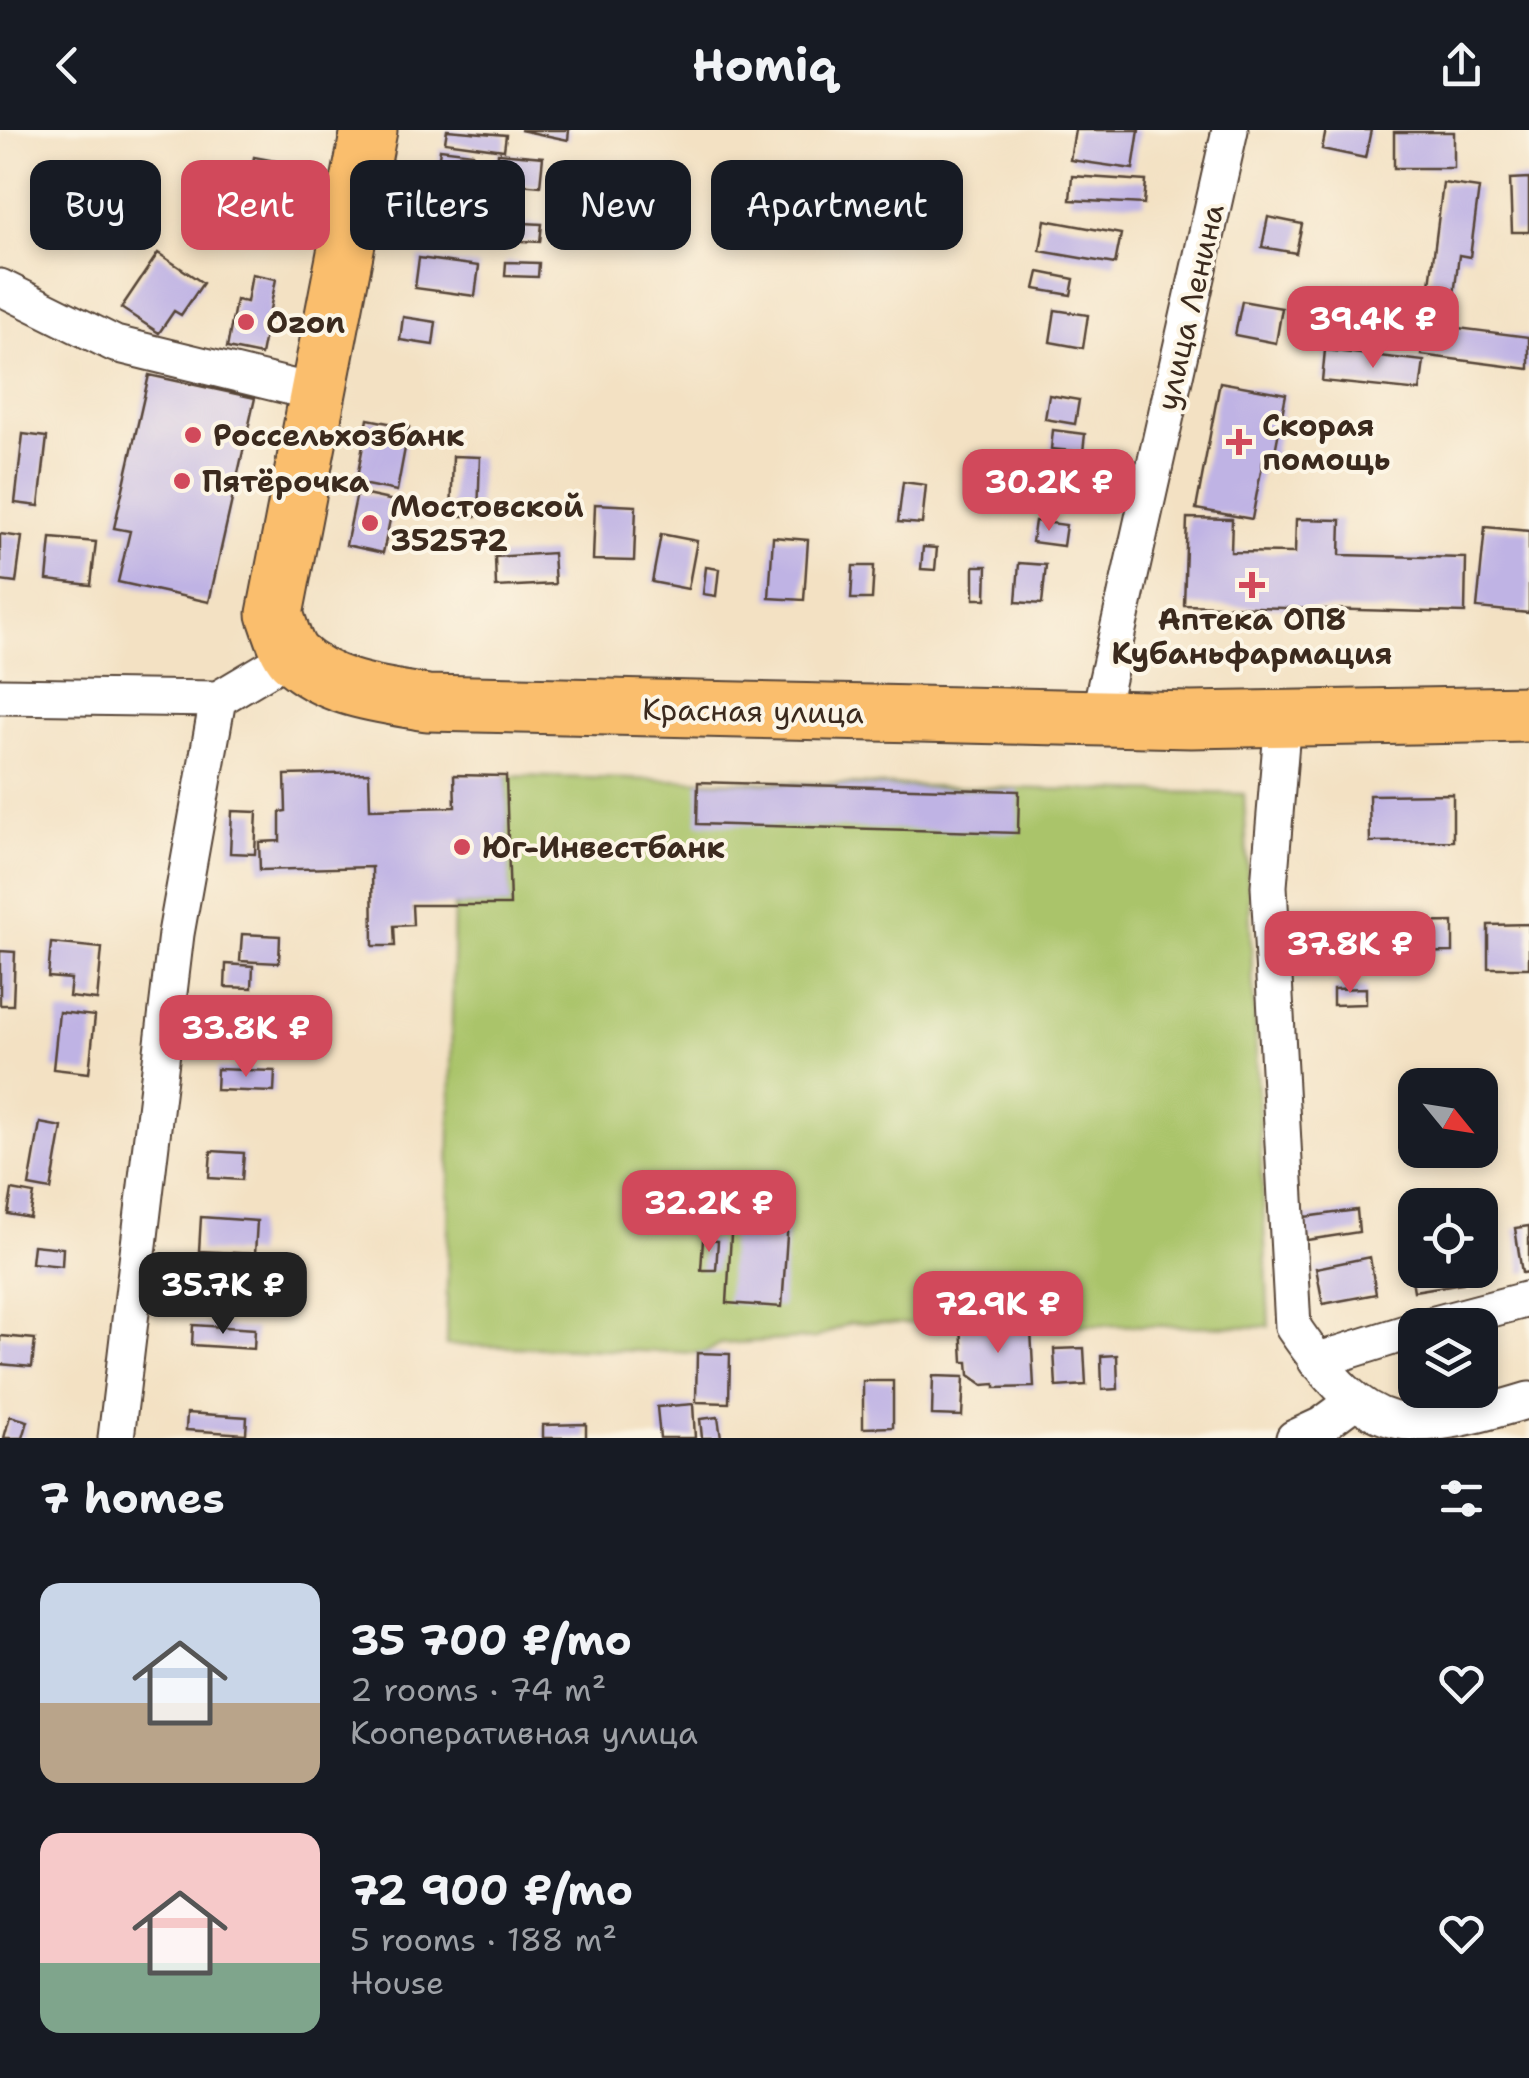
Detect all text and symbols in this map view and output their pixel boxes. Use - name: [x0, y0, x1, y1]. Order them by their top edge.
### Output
- text: Homiq: [692, 35, 837, 95]
- icon: back: [40, 38, 95, 93]
- icon: share: [1434, 38, 1489, 93]
- chip: Buy: [30, 160, 161, 250]
- chip: Rent: [181, 160, 330, 250]
- chip: Filters: [350, 160, 525, 250]
- chip: New: [545, 160, 691, 250]
- chip: Apartment: [711, 160, 963, 250]
- street label: улица Ленина: [1146, 199, 1234, 414]
- pin: 39.4K ₽: [1281, 286, 1465, 371]
- text: 39.4K ₽: [1309, 297, 1437, 340]
- place label: Ozon: [266, 302, 345, 343]
- marker: Ozon: [235, 311, 257, 333]
- place label: Скорая помощь: [1262, 405, 1390, 480]
- place label: Россельхозбанк: [213, 415, 465, 456]
- marker: Россельхозбанк: [182, 424, 204, 446]
- marker: Скорая помощь: [1226, 429, 1252, 455]
- pin: 30.2K ₽: [957, 449, 1141, 534]
- text: 30.2K ₽: [984, 460, 1114, 503]
- place label: Пятёрочка: [202, 461, 370, 502]
- marker: Пятёрочка: [171, 470, 193, 492]
- place label: Мостовской 352572: [390, 486, 584, 561]
- marker: Мостовской 352572: [359, 512, 381, 534]
- marker: Аптека ОП8 Кубаньфармация: [1241, 574, 1263, 596]
- place label: Аптека ОП8 Кубаньфармация: [1111, 599, 1393, 674]
- street label: Красная улица: [642, 689, 865, 733]
- place label: Юг-Инвестбанк: [482, 827, 725, 868]
- marker: Юг-Инвестбанк: [451, 836, 473, 858]
- pin: 37.8K ₽: [1258, 911, 1442, 996]
- text: 37.8K ₽: [1286, 922, 1414, 965]
- pin: 33.8K ₽: [154, 995, 338, 1080]
- text: 33.8K ₽: [181, 1006, 311, 1049]
- north arrow: [1398, 1068, 1498, 1168]
- map controls: [1398, 1068, 1498, 1408]
- pin: 32.2K ₽: [617, 1170, 801, 1255]
- text: 32.2K ₽: [644, 1181, 774, 1224]
- button: locate: [1398, 1188, 1498, 1288]
- pin: 35.7K ₽: [131, 1252, 315, 1337]
- text: 35.7K ₽: [161, 1263, 285, 1306]
- pin: 72.9K ₽: [906, 1271, 1090, 1356]
- text: 72.9K ₽: [935, 1282, 1061, 1325]
- button: layers: [1398, 1308, 1498, 1408]
- text: 7 homes: [40, 1470, 225, 1526]
- icon: filters: [1434, 1471, 1489, 1526]
- text: 35 700 ₽/mo: [350, 1612, 632, 1668]
- icon: home: [120, 1623, 240, 1743]
- icon: heart: [1434, 1656, 1489, 1711]
- text: 2 rooms · 74 m²: [350, 1668, 606, 1711]
- text: Кооперативная улица: [350, 1711, 698, 1754]
- text: 72 900 ₽/mo: [350, 1862, 633, 1918]
- icon: home: [120, 1873, 240, 1993]
- icon: heart: [1434, 1906, 1489, 1961]
- text: 5 rooms · 188 m²: [350, 1918, 617, 1961]
- text: House: [350, 1961, 444, 2004]

